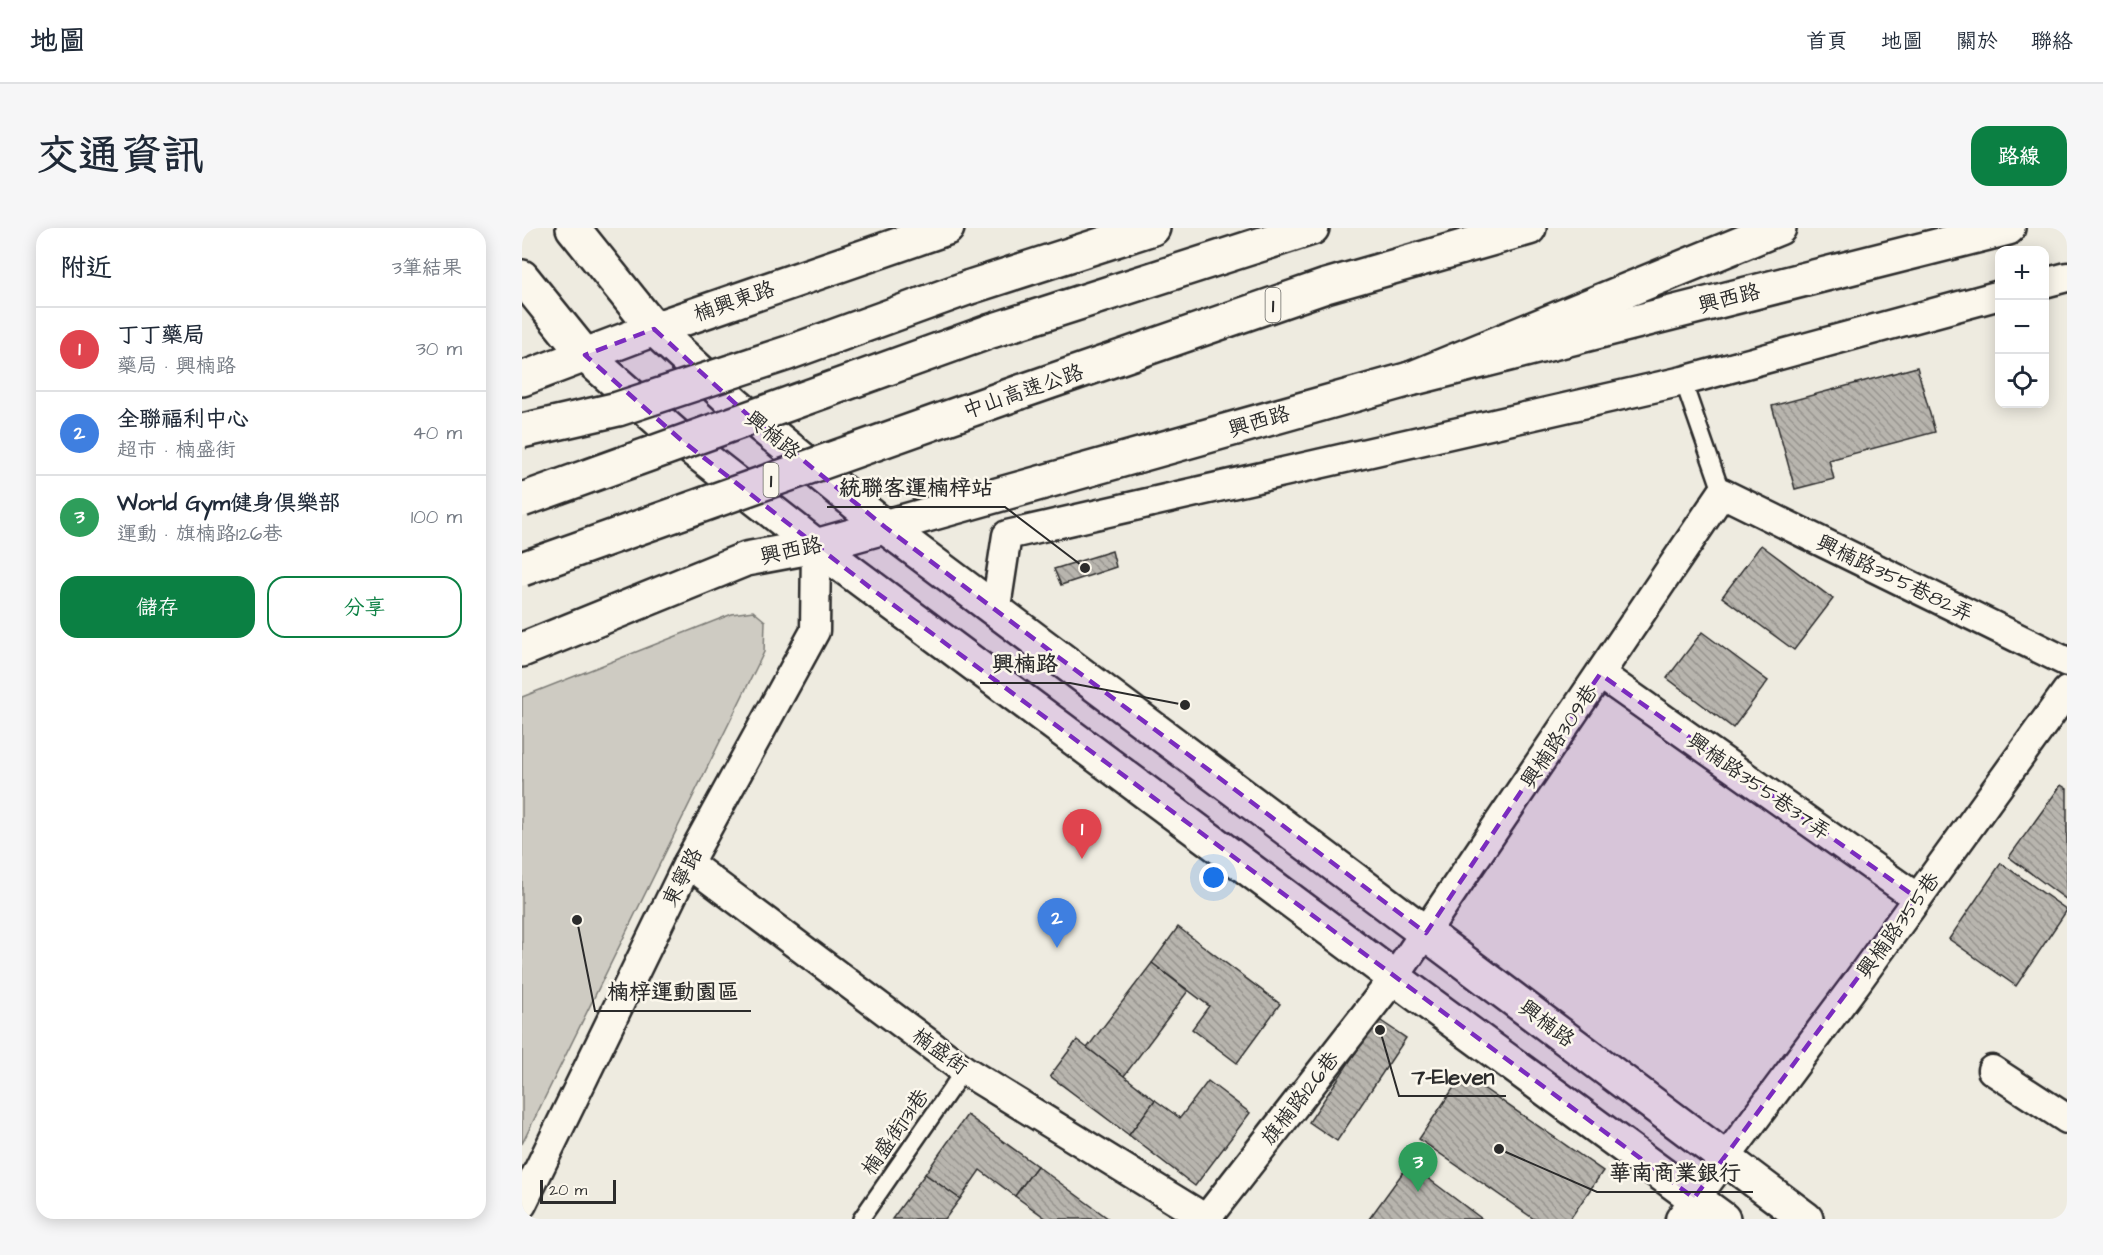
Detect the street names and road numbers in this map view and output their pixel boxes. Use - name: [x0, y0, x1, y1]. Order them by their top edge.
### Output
- street label: 楠興東路: [690, 274, 779, 329]
- street label: 興西路: [1695, 277, 1763, 320]
- road number: 1: [1266, 288, 1280, 322]
- street label: 中山高速公路: [959, 357, 1087, 426]
- street label: 興西路: [1225, 399, 1293, 444]
- street label: 興楠路: [739, 404, 806, 466]
- road number: 1: [764, 463, 778, 497]
- street label: 興楠路355巷82弄: [1812, 528, 1978, 629]
- street label: 興西路: [757, 530, 825, 571]
- street label: 興楠路309巷: [1514, 678, 1605, 794]
- street label: 興楠路355巷37弄: [1681, 726, 1836, 847]
- street label: 東寧路: [655, 843, 710, 912]
- street label: 興楠路355巷: [1850, 866, 1947, 984]
- street label: 興楠路: [1513, 993, 1581, 1054]
- street label: 楠盛街: [906, 1021, 974, 1082]
- street label: 旗楠路126巷: [1255, 1045, 1346, 1151]
- street label: 楠盛街131巷: [855, 1083, 936, 1182]

